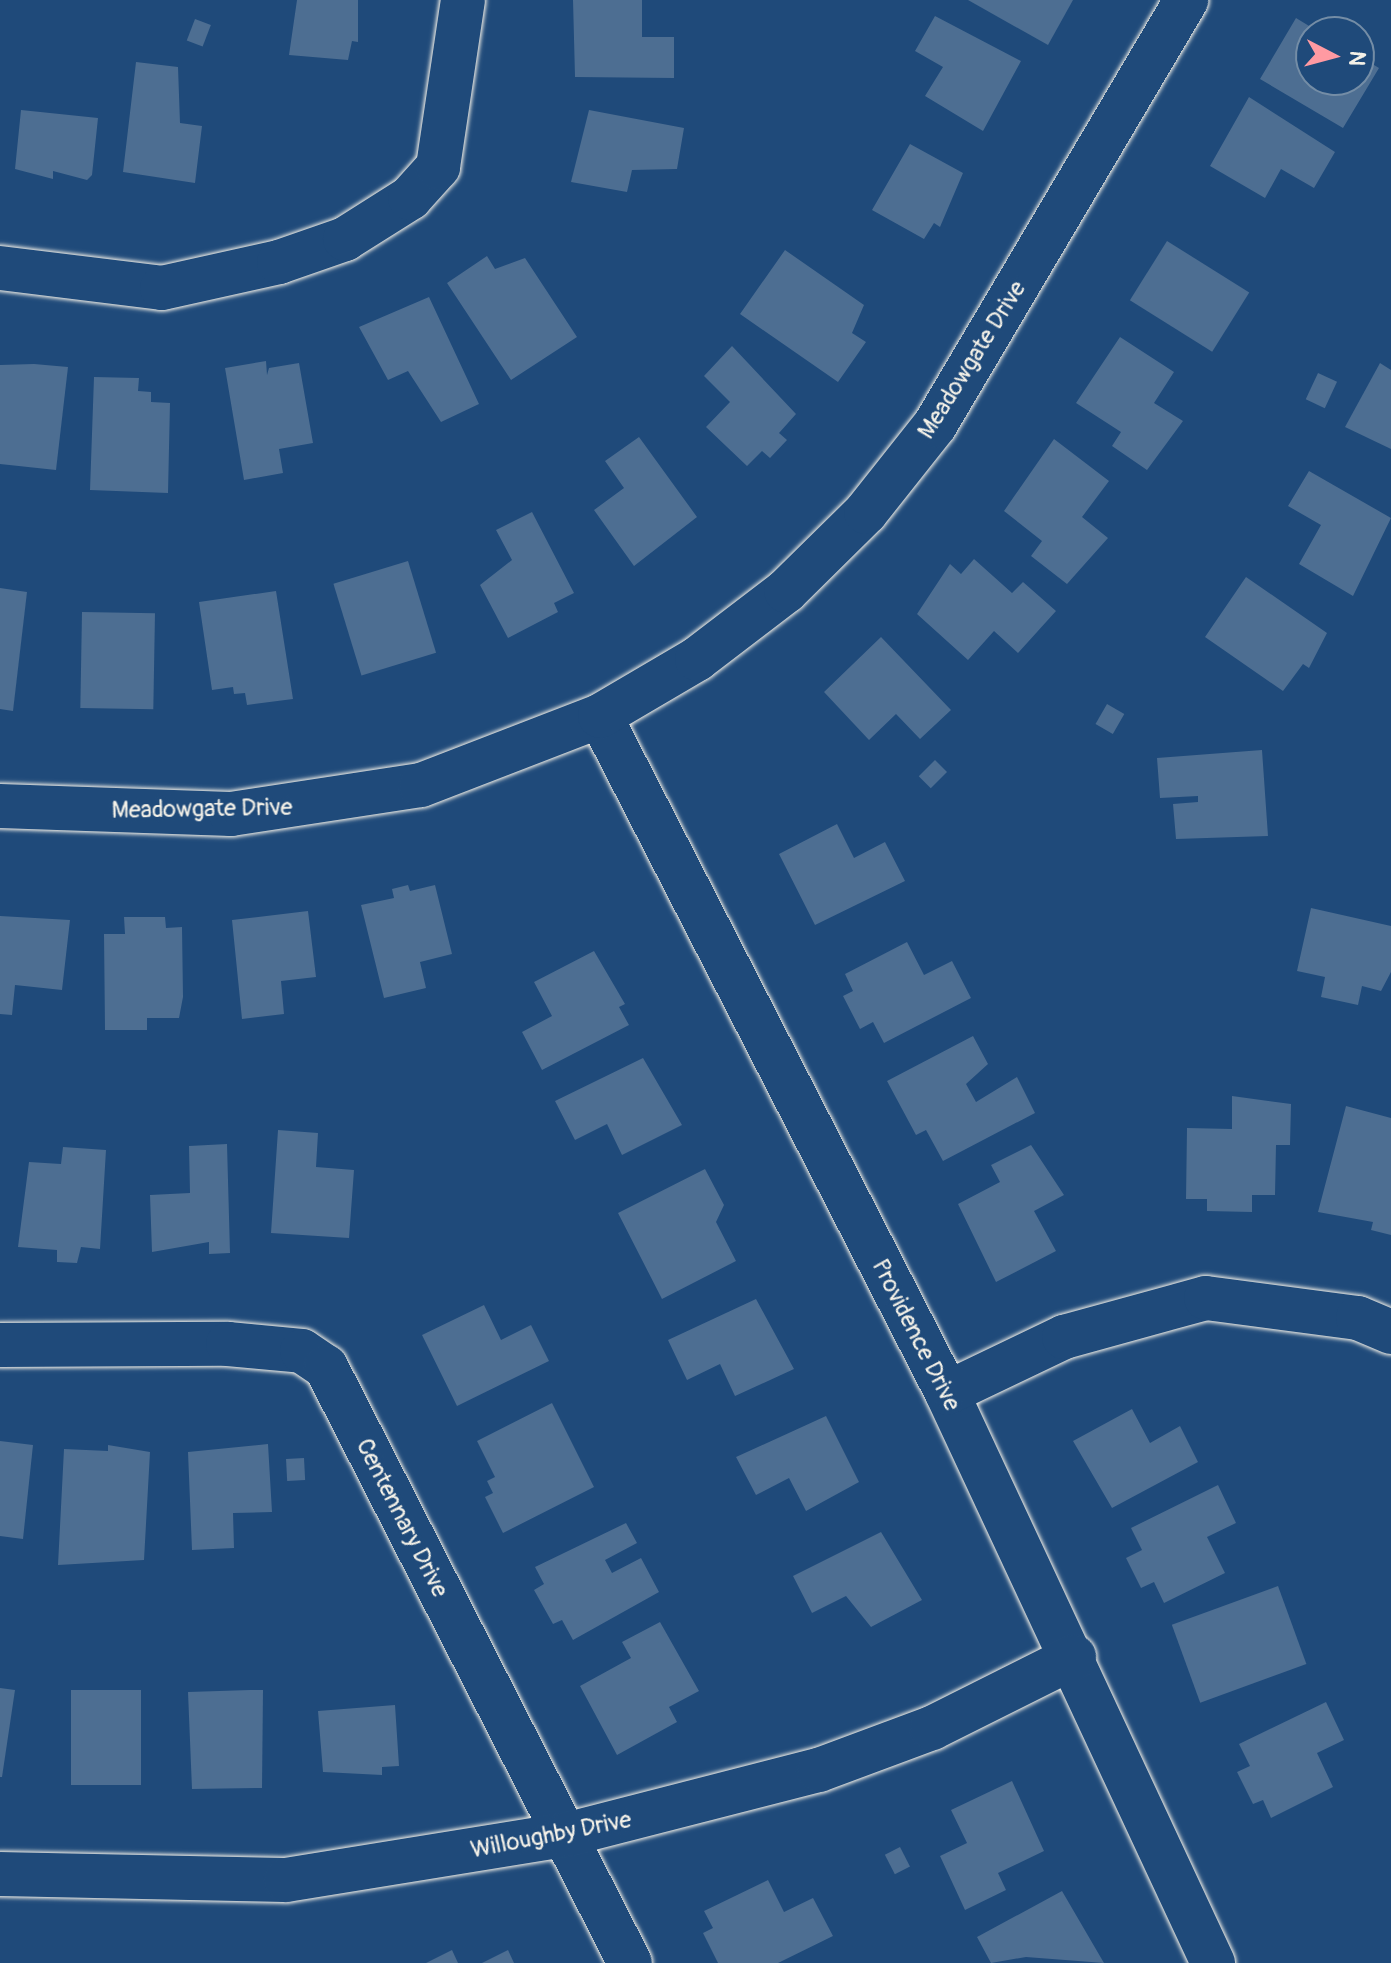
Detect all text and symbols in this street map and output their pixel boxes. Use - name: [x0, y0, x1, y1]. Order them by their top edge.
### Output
- north arrow: [1295, 16, 1375, 96]
- text: N: [1342, 49, 1372, 67]
- street label: Meadowgate Drive: [912, 276, 1032, 444]
- street label: Meadowgate Drive: [111, 793, 293, 825]
- street label: Providence Drive: [865, 1254, 967, 1416]
- street label: Centennary Drive: [350, 1434, 454, 1602]
- street label: Willoughby Drive: [468, 1805, 634, 1865]

